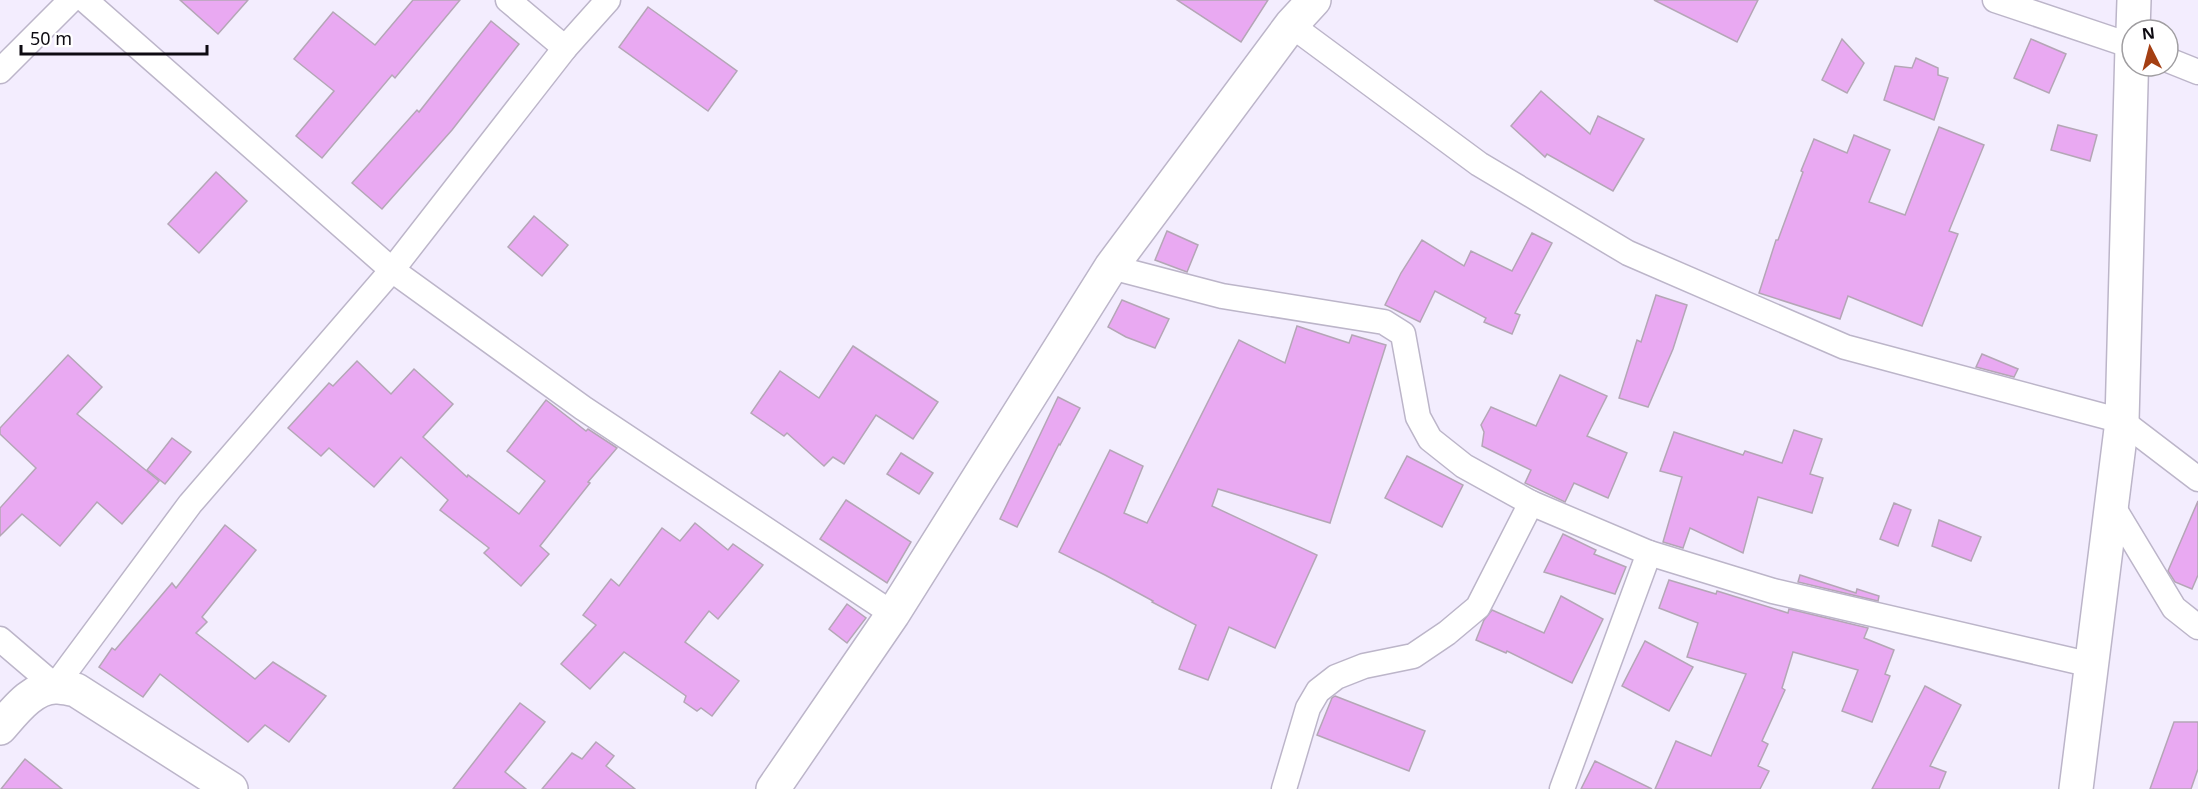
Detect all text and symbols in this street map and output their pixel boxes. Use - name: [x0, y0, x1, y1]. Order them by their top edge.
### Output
- scale bar: [21, 18, 207, 56]
- north arrow: [2120, 18, 2180, 78]
- text: N: [2141, 21, 2156, 45]
- text: 50 m: [30, 26, 72, 50]

